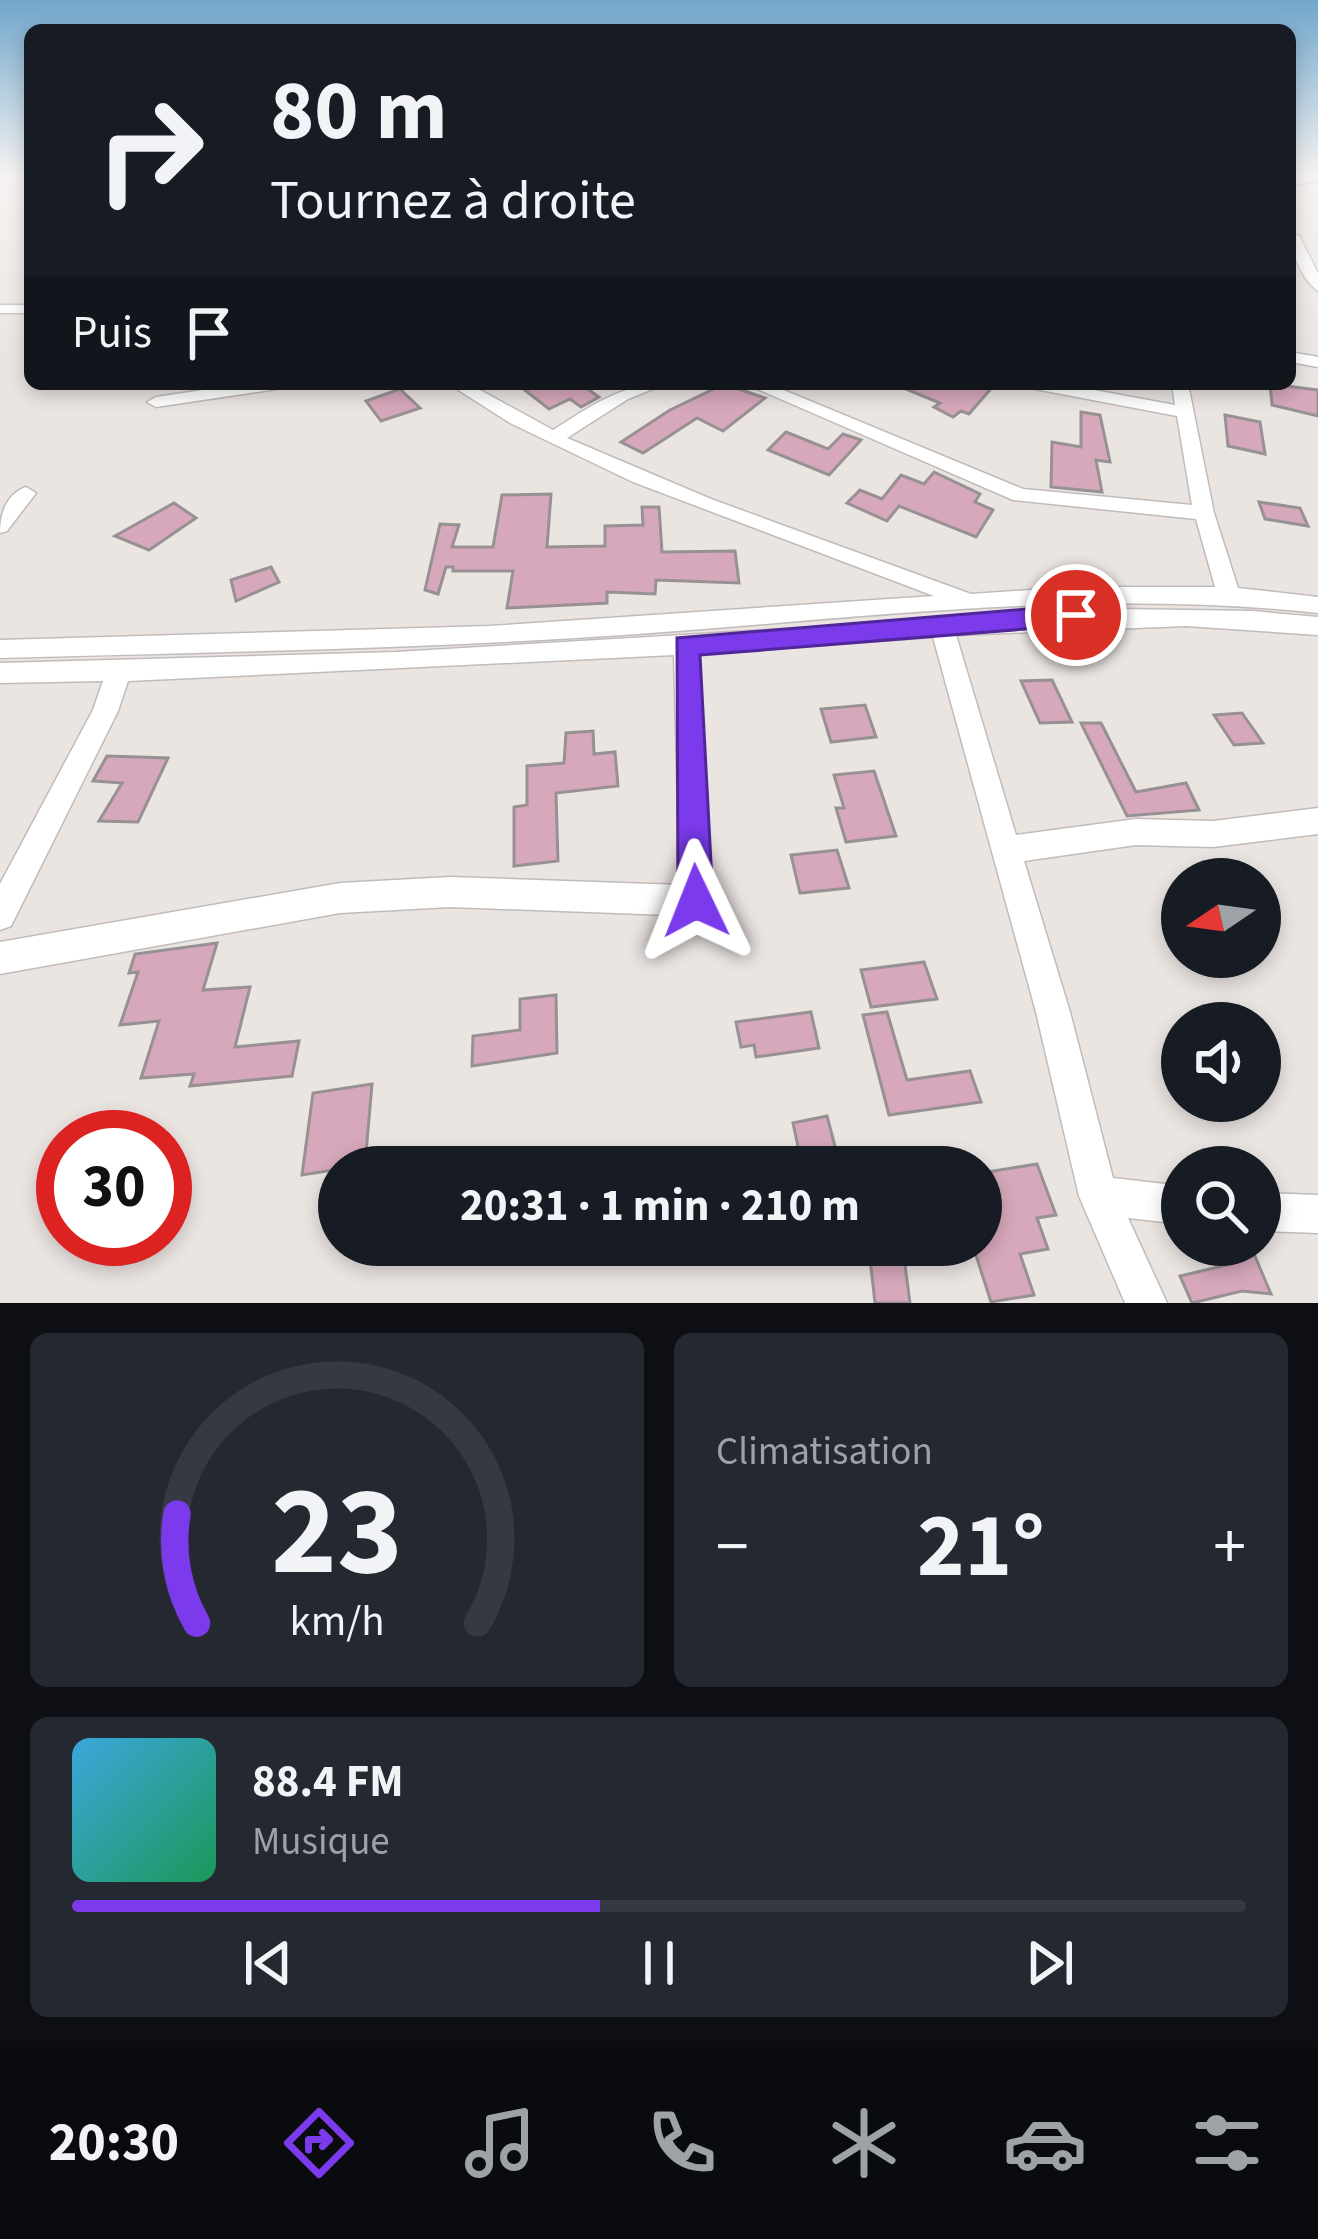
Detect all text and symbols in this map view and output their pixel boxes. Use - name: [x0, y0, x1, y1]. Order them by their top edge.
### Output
- text: 80 m: [270, 52, 448, 172]
- icon: right: [72, 72, 228, 228]
- text: Tournez à droite: [270, 163, 636, 240]
- icon: arrive: [176, 300, 242, 366]
- text: Puis: [72, 301, 152, 365]
- pin: [1025, 564, 1127, 666]
- icon: arrive: [1043, 582, 1109, 648]
- position arrow: [633, 838, 759, 964]
- north arrow: [1161, 858, 1281, 978]
- map controls: [1161, 858, 1281, 1266]
- button: sound: [1161, 1002, 1281, 1122]
- speed limit sign: 30: [36, 1110, 192, 1266]
- button: search: [1161, 1146, 1281, 1266]
- text: 20:31 · 1 min · 210 m: [460, 1174, 860, 1238]
- text: Climatisation: [716, 1424, 933, 1480]
- text: 23: [271, 1444, 403, 1622]
- text: 21°: [917, 1483, 1045, 1611]
- text: −: [716, 1500, 749, 1594]
- text: +: [1213, 1500, 1246, 1594]
- text: km/h: [289, 1591, 385, 1652]
- text: 88.4 FM: [252, 1750, 404, 1814]
- text: Musique: [252, 1814, 390, 1870]
- icon: previous: [235, 1930, 301, 1996]
- icon: pause: [626, 1930, 692, 1996]
- icon: next: [1017, 1930, 1083, 1996]
- icon: directions: [277, 2101, 361, 2185]
- icon: music: [458, 2101, 542, 2185]
- icon: phone: [640, 2101, 724, 2185]
- icon: climate: [822, 2101, 906, 2185]
- icon: car: [1003, 2101, 1087, 2185]
- icon: filters: [1185, 2101, 1269, 2185]
- text: 20:30: [49, 2105, 179, 2182]

